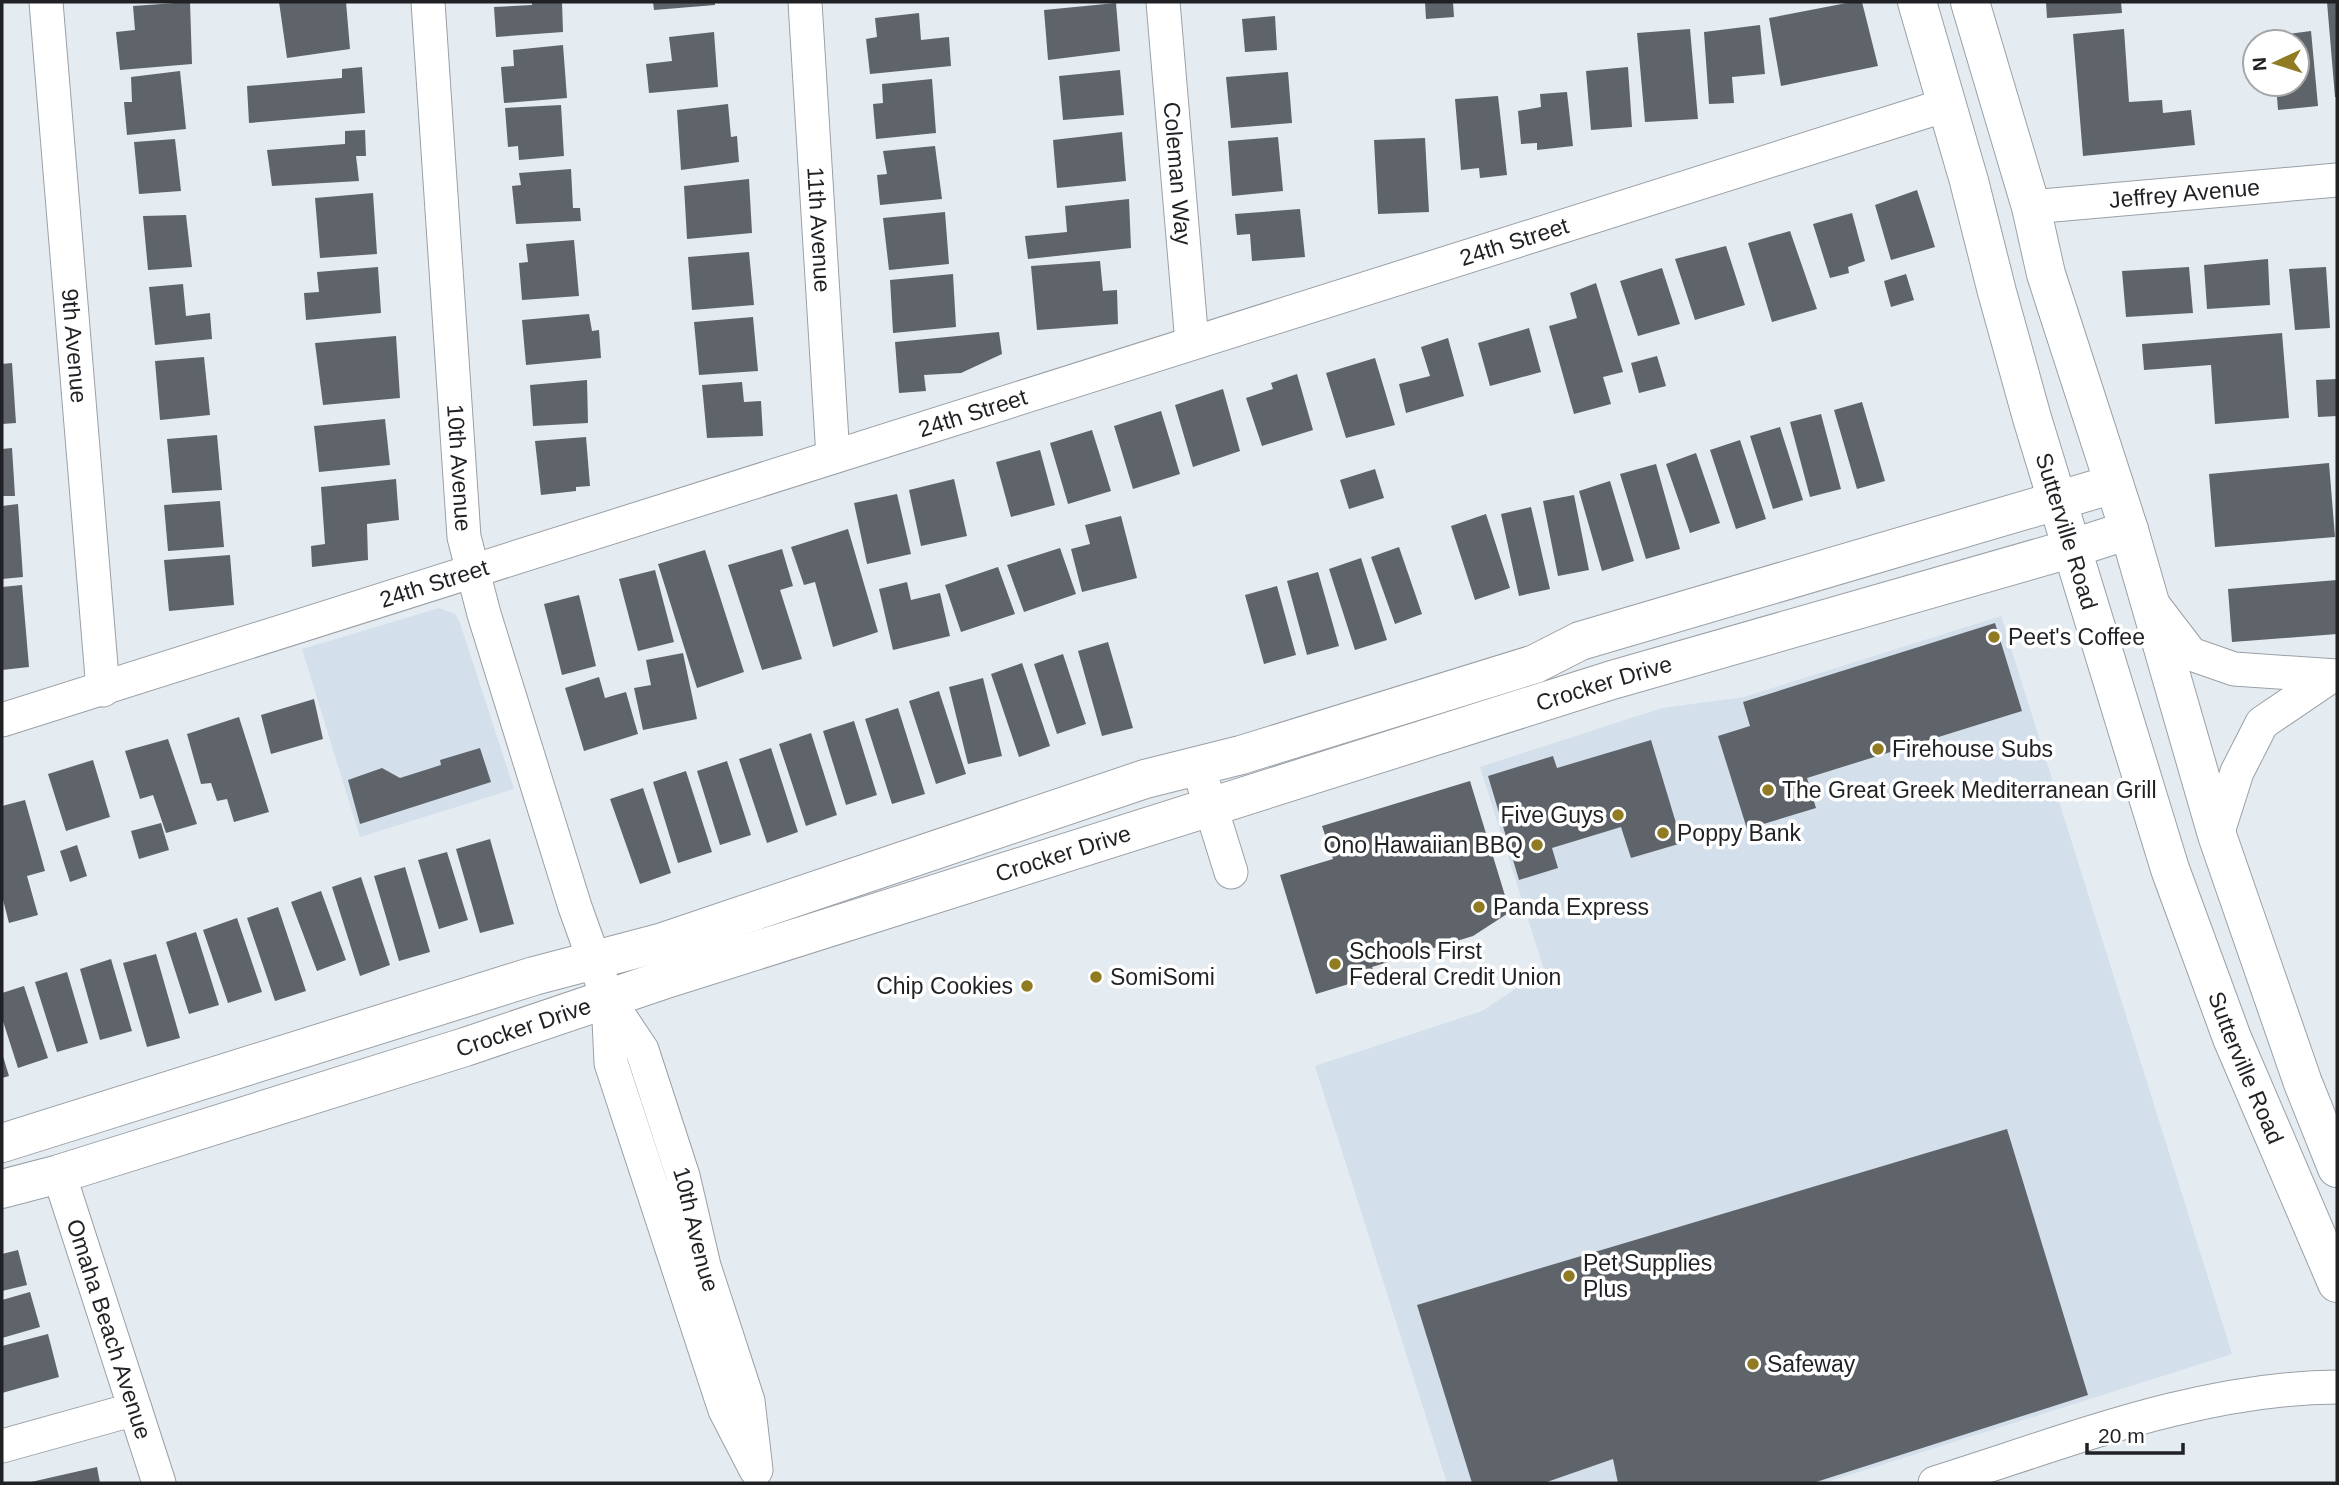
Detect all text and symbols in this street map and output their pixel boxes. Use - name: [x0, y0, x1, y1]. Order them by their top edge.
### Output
- north arrow: [2241, 28, 2311, 98]
- text: N: [2249, 57, 2270, 72]
- street label: Coleman Way: [1159, 101, 1197, 247]
- street label: 11th Avenue: [802, 166, 836, 293]
- street label: Jeffrey Avenue: [2108, 174, 2261, 213]
- street label: 24th Street: [1457, 212, 1572, 271]
- street label: 9th Avenue: [57, 288, 92, 404]
- street label: 24th Street: [915, 383, 1031, 442]
- street label: 10th Avenue: [442, 403, 477, 532]
- street label: Sutterville Road: [2030, 450, 2103, 613]
- street label: 24th Street: [376, 554, 492, 613]
- place label: Peet's Coffee: [2008, 624, 2145, 650]
- marker: Peet's Coffee: [1986, 629, 2002, 645]
- street label: Crocker Drive: [1533, 651, 1675, 716]
- place label: Firehouse Subs: [1892, 736, 2053, 762]
- marker: Firehouse Subs: [1870, 741, 1886, 757]
- place label: The Great Greek Mediterranean Grill: [1782, 777, 2157, 803]
- marker: The Great Greek Mediterranean Grill: [1760, 782, 1776, 798]
- place label: Five Guys: [1500, 802, 1604, 828]
- marker: Five Guys: [1610, 807, 1626, 823]
- street label: Crocker Drive: [992, 820, 1134, 887]
- place label: Poppy Bank: [1677, 820, 1802, 846]
- marker: Poppy Bank: [1655, 825, 1671, 841]
- place label: Ono Hawaiian BBQ: [1324, 832, 1523, 858]
- marker: Ono Hawaiian BBQ: [1529, 837, 1545, 853]
- place label: Panda Express: [1493, 894, 1649, 920]
- marker: Panda Express: [1471, 899, 1487, 915]
- place label: Schools First Federal Credit Union: [1349, 938, 1561, 990]
- marker: Schools First Federal Credit Union: [1327, 956, 1343, 972]
- place label: SomiSomi: [1110, 964, 1215, 990]
- marker: SomiSomi: [1088, 969, 1104, 985]
- place label: Chip Cookies: [876, 973, 1013, 999]
- marker: Chip Cookies: [1019, 978, 1035, 994]
- street label: Sutterville Road: [2203, 988, 2289, 1148]
- street label: Crocker Drive: [453, 992, 594, 1062]
- street label: 10th Avenue: [668, 1164, 724, 1295]
- street label: Omaha Beach Avenue: [61, 1216, 157, 1442]
- place label: Pet Supplies Plus: [1583, 1250, 1712, 1302]
- marker: Pet Supplies Plus: [1561, 1268, 1577, 1284]
- place label: Safeway: [1767, 1351, 1856, 1377]
- marker: Safeway: [1745, 1356, 1761, 1372]
- scale bar: [2087, 1412, 2183, 1456]
- text: 20 m: [2098, 1424, 2145, 1447]

